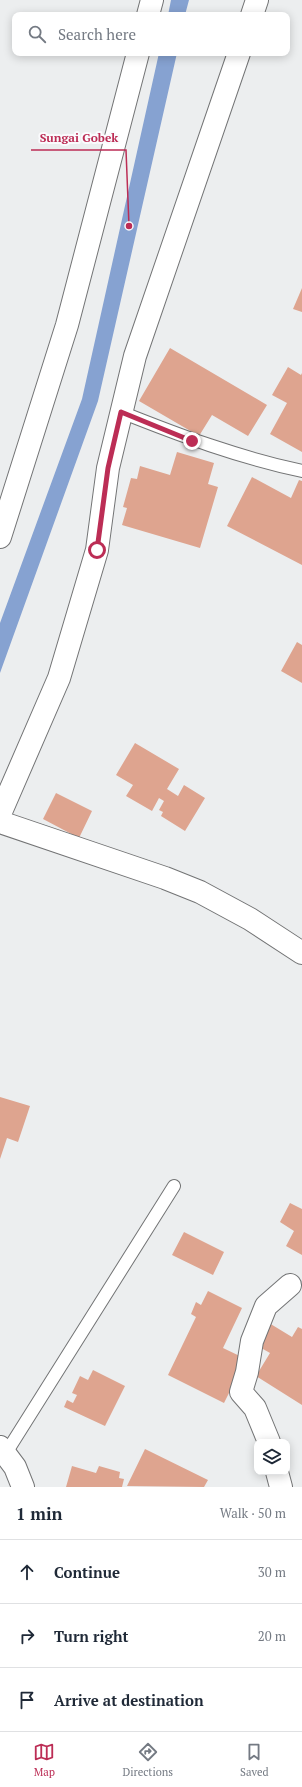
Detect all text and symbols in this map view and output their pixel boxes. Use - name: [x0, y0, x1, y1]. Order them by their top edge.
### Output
- search box: [12, 12, 290, 56]
- icon: search: [26, 23, 48, 45]
- text: Search here: [58, 24, 136, 44]
- callout: Sungai Gobek: [31, 126, 126, 150]
- text: Sungai Gobek: [40, 130, 118, 145]
- route end: [183, 432, 201, 450]
- route start: [88, 541, 106, 559]
- map controls: [254, 1439, 290, 1475]
- button: layers: [254, 1439, 290, 1475]
- text: 1 min: [16, 1502, 63, 1525]
- text: Walk · 50 m: [220, 1504, 286, 1522]
- icon: ahead: [16, 1561, 38, 1583]
- text: Continue: [54, 1562, 120, 1582]
- text: 30 m: [258, 1563, 286, 1581]
- icon: right: [16, 1625, 38, 1647]
- text: Turn right: [54, 1626, 129, 1646]
- text: 20 m: [258, 1627, 286, 1645]
- icon: arrive: [16, 1689, 38, 1711]
- text: Arrive at destination: [54, 1690, 204, 1710]
- tab: Map: [33, 1741, 55, 1779]
- tab: Directions: [122, 1741, 173, 1779]
- tab: Saved: [240, 1741, 269, 1779]

